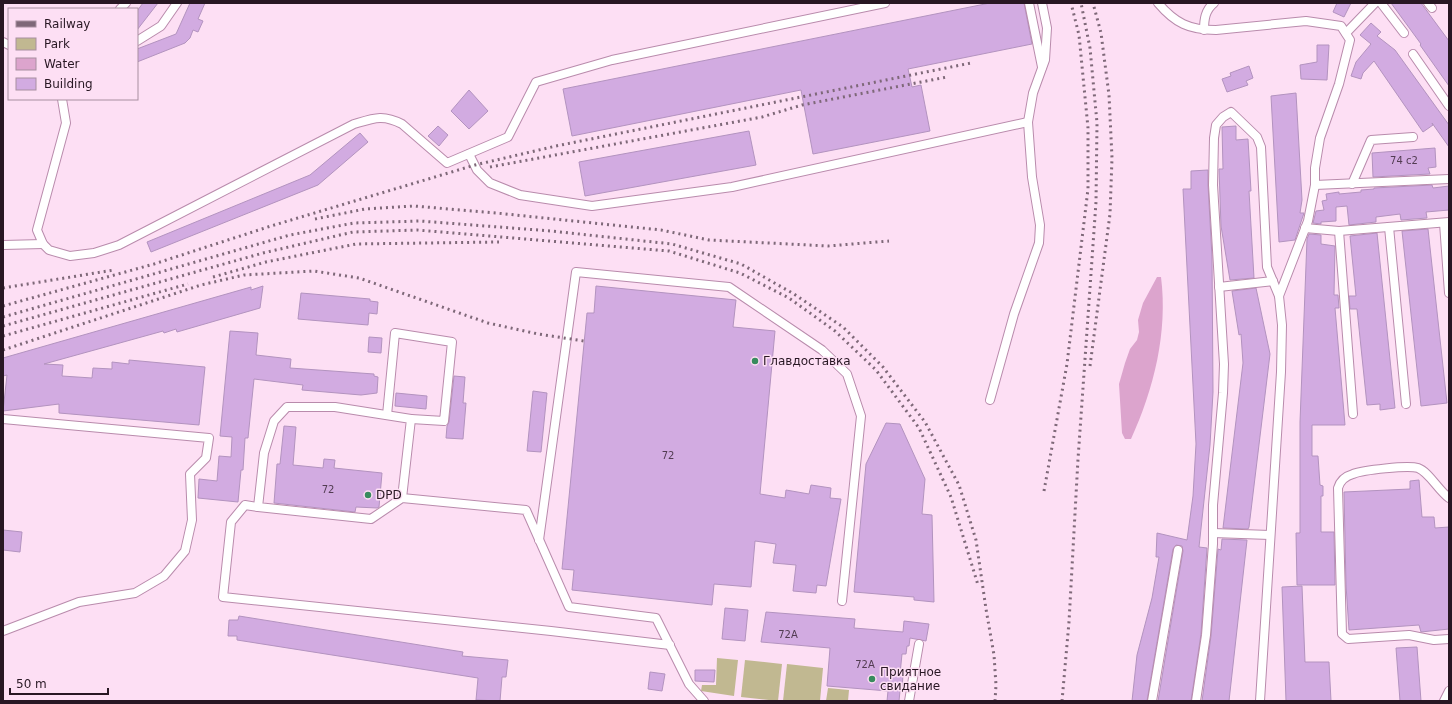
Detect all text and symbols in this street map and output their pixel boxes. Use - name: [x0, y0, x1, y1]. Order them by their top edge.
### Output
- legend: [8, 8, 138, 100]
- text: Railway: [44, 17, 90, 31]
- text: Park: [44, 37, 70, 51]
- text: Water: [44, 57, 80, 71]
- text: Building: [44, 77, 93, 91]
- house number: 74 с2: [1390, 155, 1418, 166]
- place label: Главдоставка: [763, 354, 851, 368]
- marker: Главдоставка: [750, 356, 760, 366]
- house number: 72: [662, 450, 674, 461]
- house number: 72: [322, 484, 334, 495]
- place label: DPD: [376, 488, 402, 502]
- marker: DPD: [363, 490, 373, 500]
- house number: 72А: [778, 629, 798, 640]
- house number: 72А: [855, 659, 875, 670]
- place label: Приятное свидание: [880, 665, 941, 693]
- scale bar: [10, 670, 108, 696]
- marker: Приятное свидание: [867, 674, 877, 684]
- text: 50 m: [16, 677, 47, 691]

